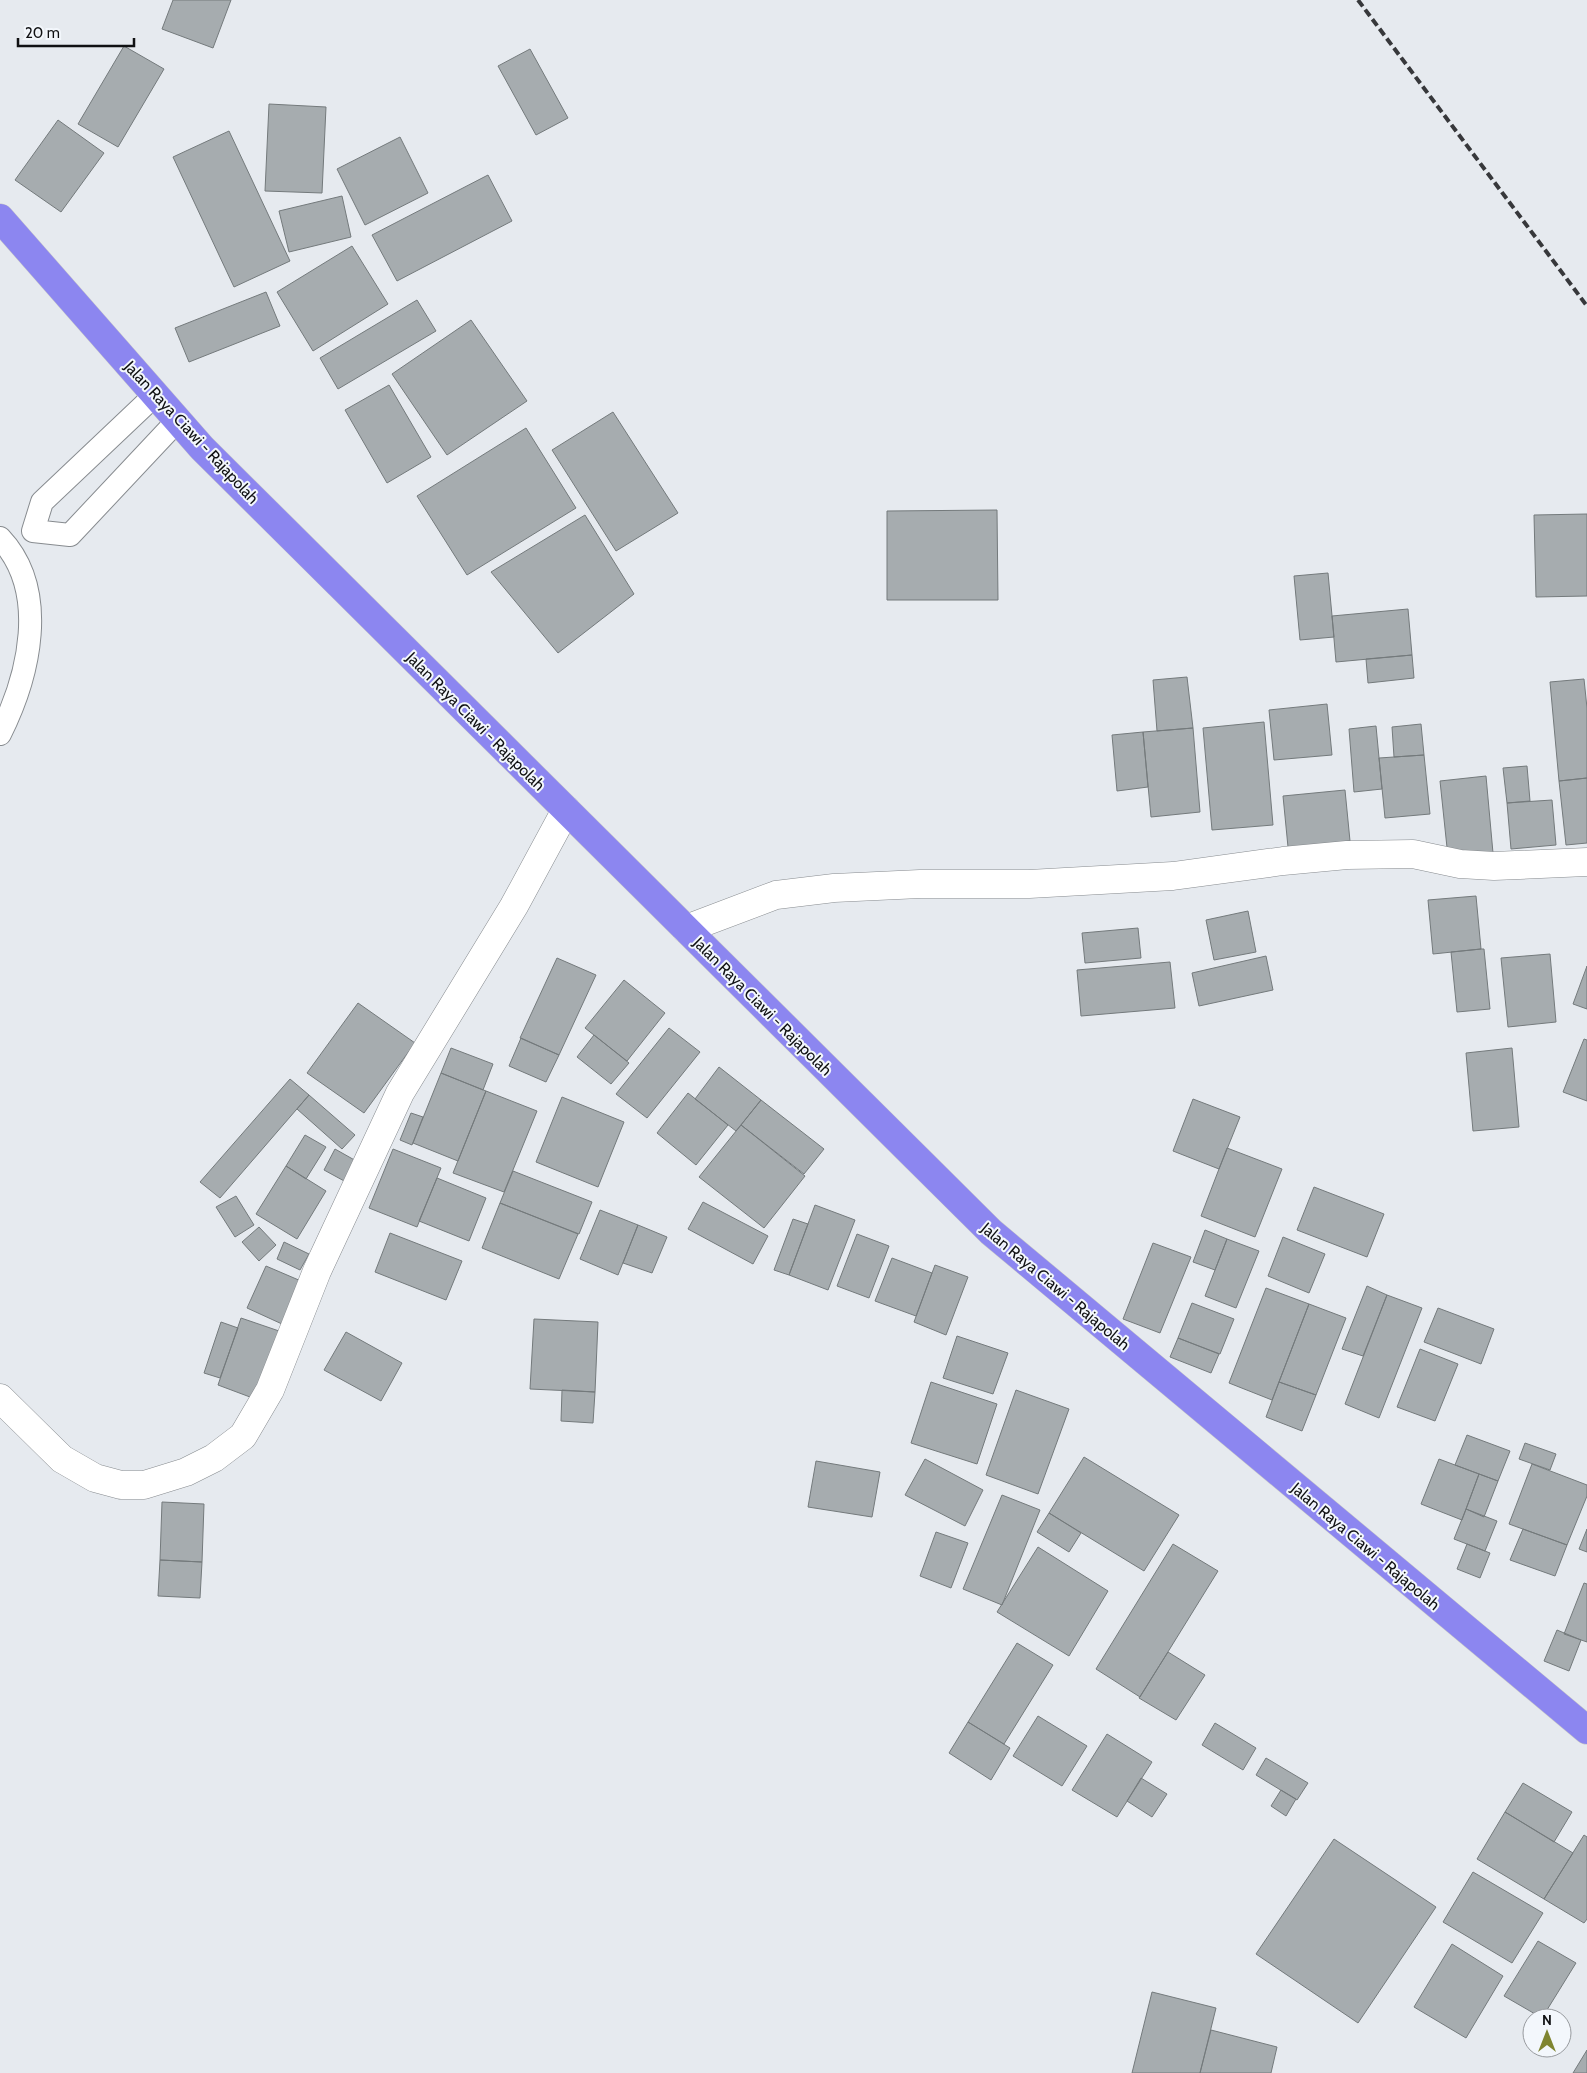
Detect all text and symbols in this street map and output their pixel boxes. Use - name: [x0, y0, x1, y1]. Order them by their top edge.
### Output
- scale bar: [18, 15, 134, 47]
- text: 20 m: [25, 24, 60, 42]
- street label: Jalan Raya Ciawi - Rajapolah: [120, 356, 263, 508]
- street label: Jalan Raya Ciawi - Rajapolah: [402, 647, 549, 795]
- street label: Jalan Raya Ciawi - Rajapolah: [689, 932, 836, 1080]
- street label: Jalan Raya Ciawi - Rajapolah: [977, 1218, 1134, 1354]
- street label: Jalan Raya Ciawi - Rajapolah: [1287, 1478, 1444, 1614]
- north arrow: [1522, 2008, 1572, 2058]
- text: N: [1542, 2011, 1552, 2029]

